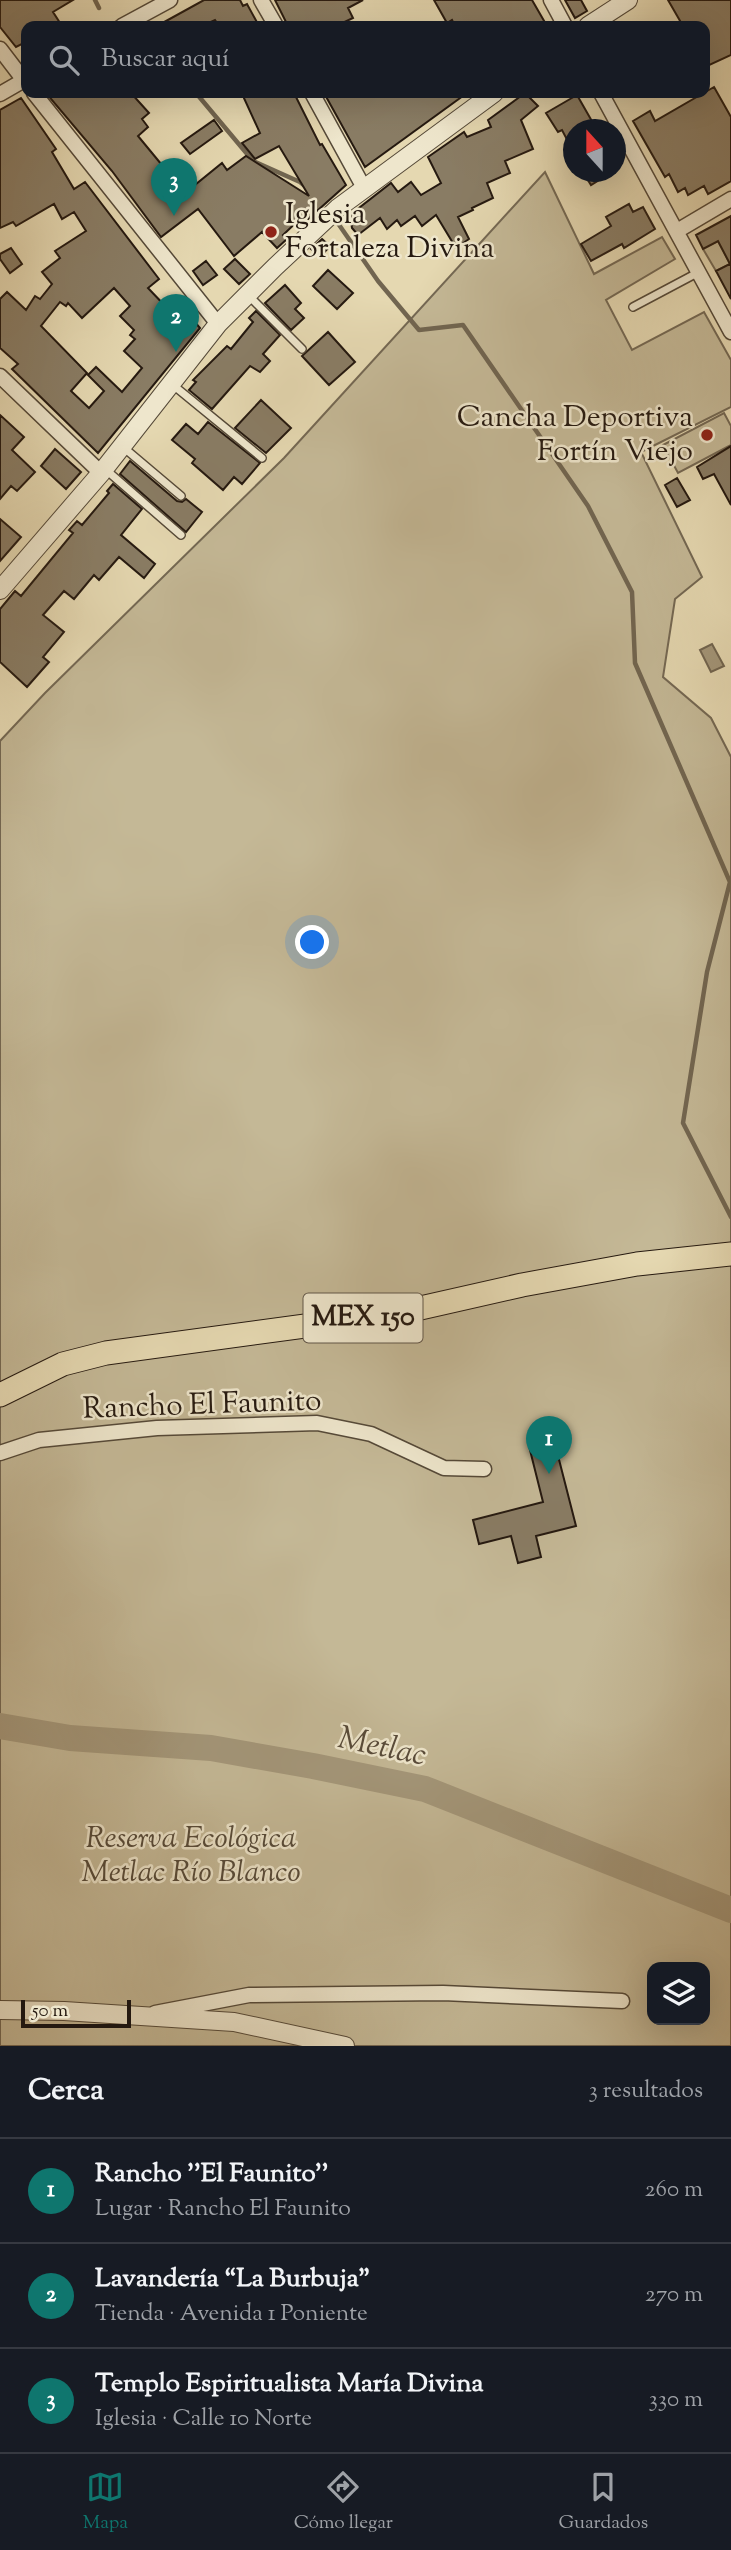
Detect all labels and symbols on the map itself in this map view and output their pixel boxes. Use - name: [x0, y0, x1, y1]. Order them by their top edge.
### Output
- north arrow: [563, 119, 626, 182]
- pin: 3: [151, 158, 197, 216]
- place label: Iglesia Fortaleza Divina: [285, 194, 495, 271]
- marker: Iglesia Fortaleza Divina: [263, 224, 279, 240]
- pin: 2: [153, 294, 199, 352]
- place label: Cancha Deportiva Fortín Viejo: [457, 397, 693, 474]
- marker: Cancha Deportiva Fortín Viejo: [699, 427, 715, 443]
- your location: [295, 925, 329, 959]
- road number: MEX 150: [304, 1294, 422, 1342]
- street label: Rancho El Faunito: [82, 1380, 322, 1432]
- pin: 1: [526, 1416, 572, 1474]
- water label: Metlac: [333, 1716, 431, 1780]
- park label: Reserva Ecológica Metlac Río Blanco: [81, 1818, 301, 1895]
- scale bar: [21, 1997, 131, 2029]

